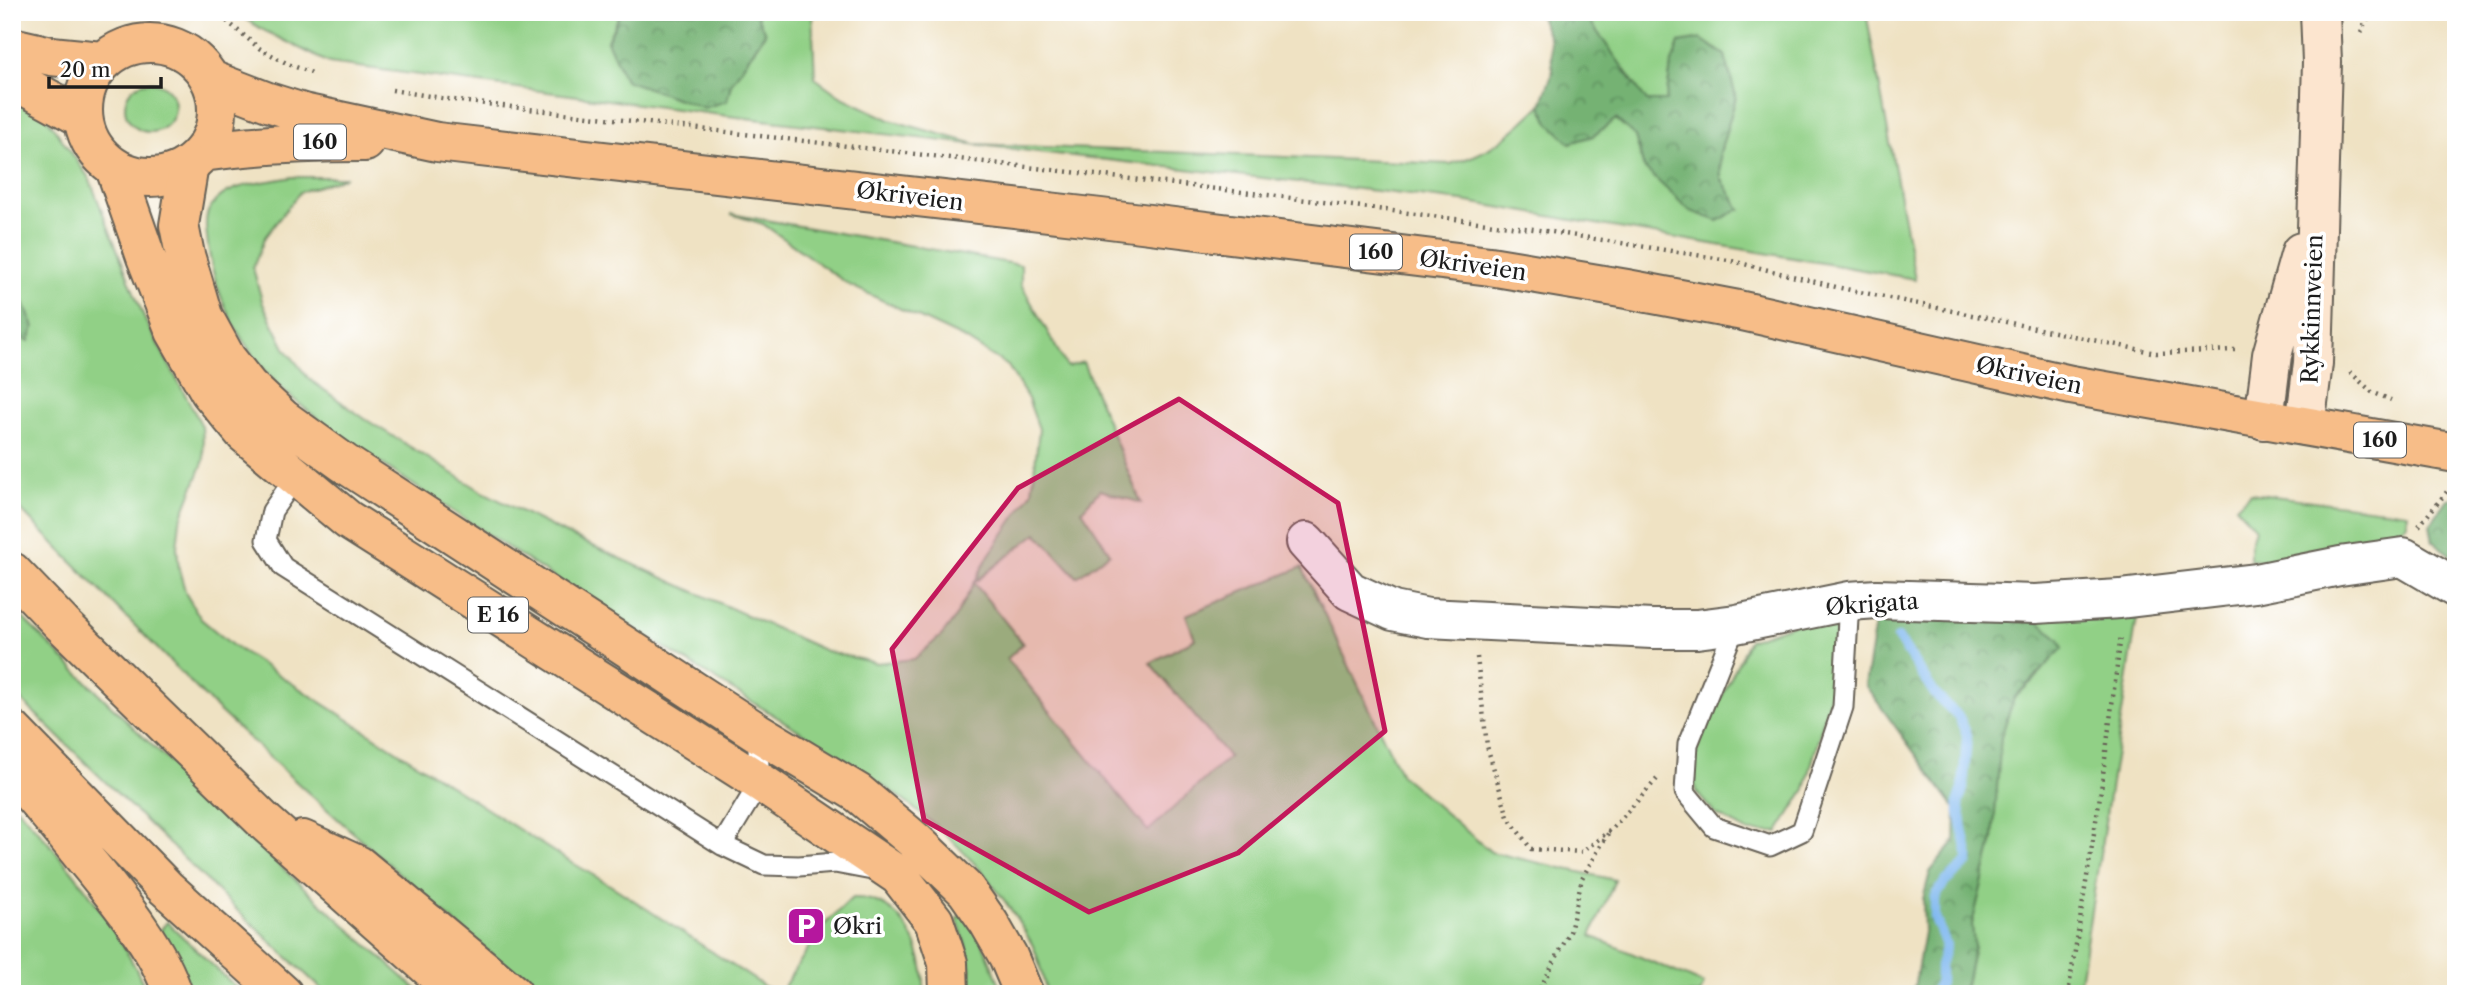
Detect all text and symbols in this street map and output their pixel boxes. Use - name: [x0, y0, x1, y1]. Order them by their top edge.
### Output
- scale bar: [49, 46, 161, 90]
- text: 20 m: [60, 57, 111, 82]
- road number: 160: [294, 124, 346, 160]
- street label: Økriveien: [855, 176, 965, 216]
- road number: 160: [1350, 234, 1402, 270]
- street label: Rykkinnveien: [2295, 234, 2329, 384]
- street label: Økriveien: [1418, 244, 1528, 286]
- street label: Økriveien: [1973, 350, 2085, 400]
- road number: 160: [2354, 422, 2406, 458]
- street label: Økrigata: [1824, 587, 1920, 621]
- road number: E 16: [468, 598, 528, 632]
- parking icon: Økri: [785, 905, 827, 947]
- place label: Økri: [833, 912, 882, 940]

